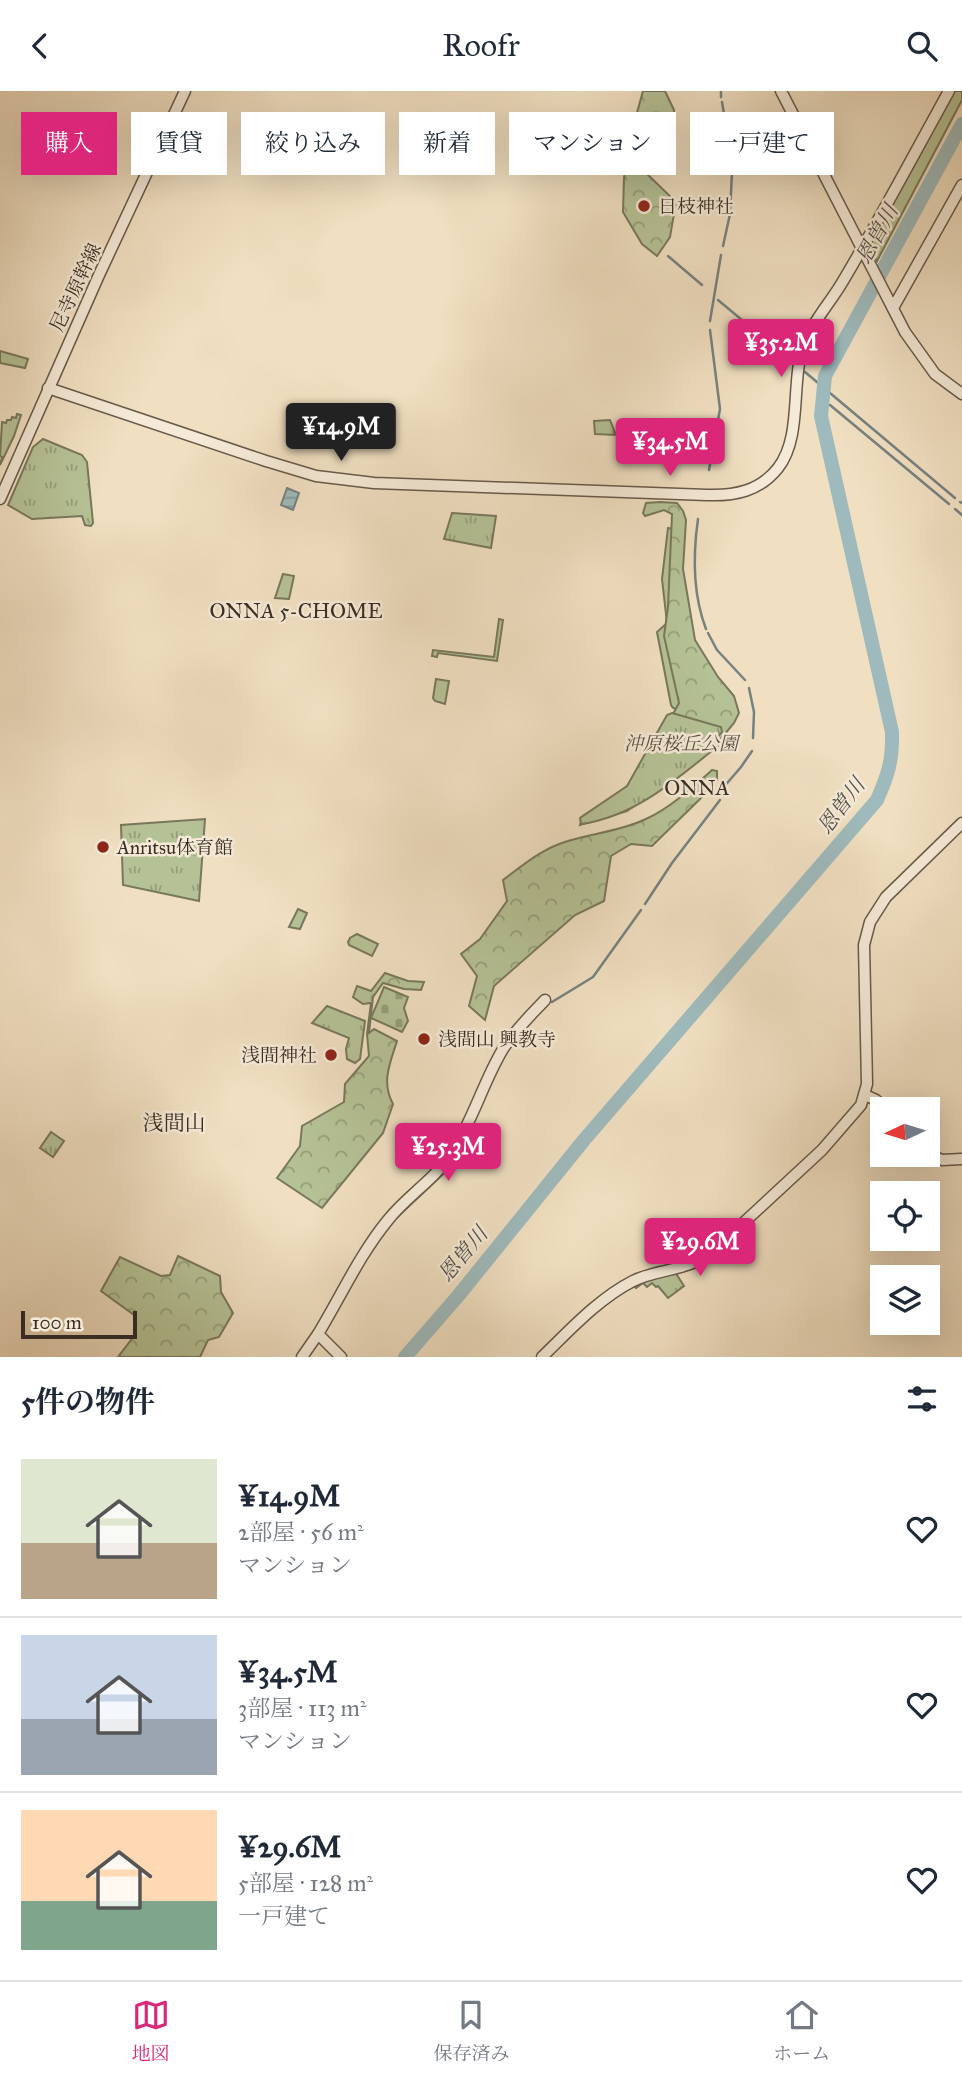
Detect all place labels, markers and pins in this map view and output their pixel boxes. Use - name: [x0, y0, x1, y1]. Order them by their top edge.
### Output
- place label: 日枝神社: [658, 195, 734, 218]
- marker: 日枝神社: [636, 198, 652, 214]
- pin: ¥35.2M: [724, 320, 838, 379]
- pin: ¥14.9M: [284, 403, 398, 463]
- pin: ¥34.5M: [613, 419, 727, 478]
- place label: Anritsu体育館: [116, 836, 233, 859]
- marker: Anritsu体育館: [95, 839, 111, 855]
- place label: 浅間山 興教寺: [438, 1028, 556, 1051]
- marker: 浅間山 興教寺: [416, 1031, 432, 1047]
- place label: 浅間神社: [241, 1044, 317, 1067]
- marker: 浅間神社: [323, 1047, 339, 1063]
- pin: ¥25.3M: [391, 1123, 505, 1183]
- pin: ¥29.6M: [643, 1219, 757, 1278]

